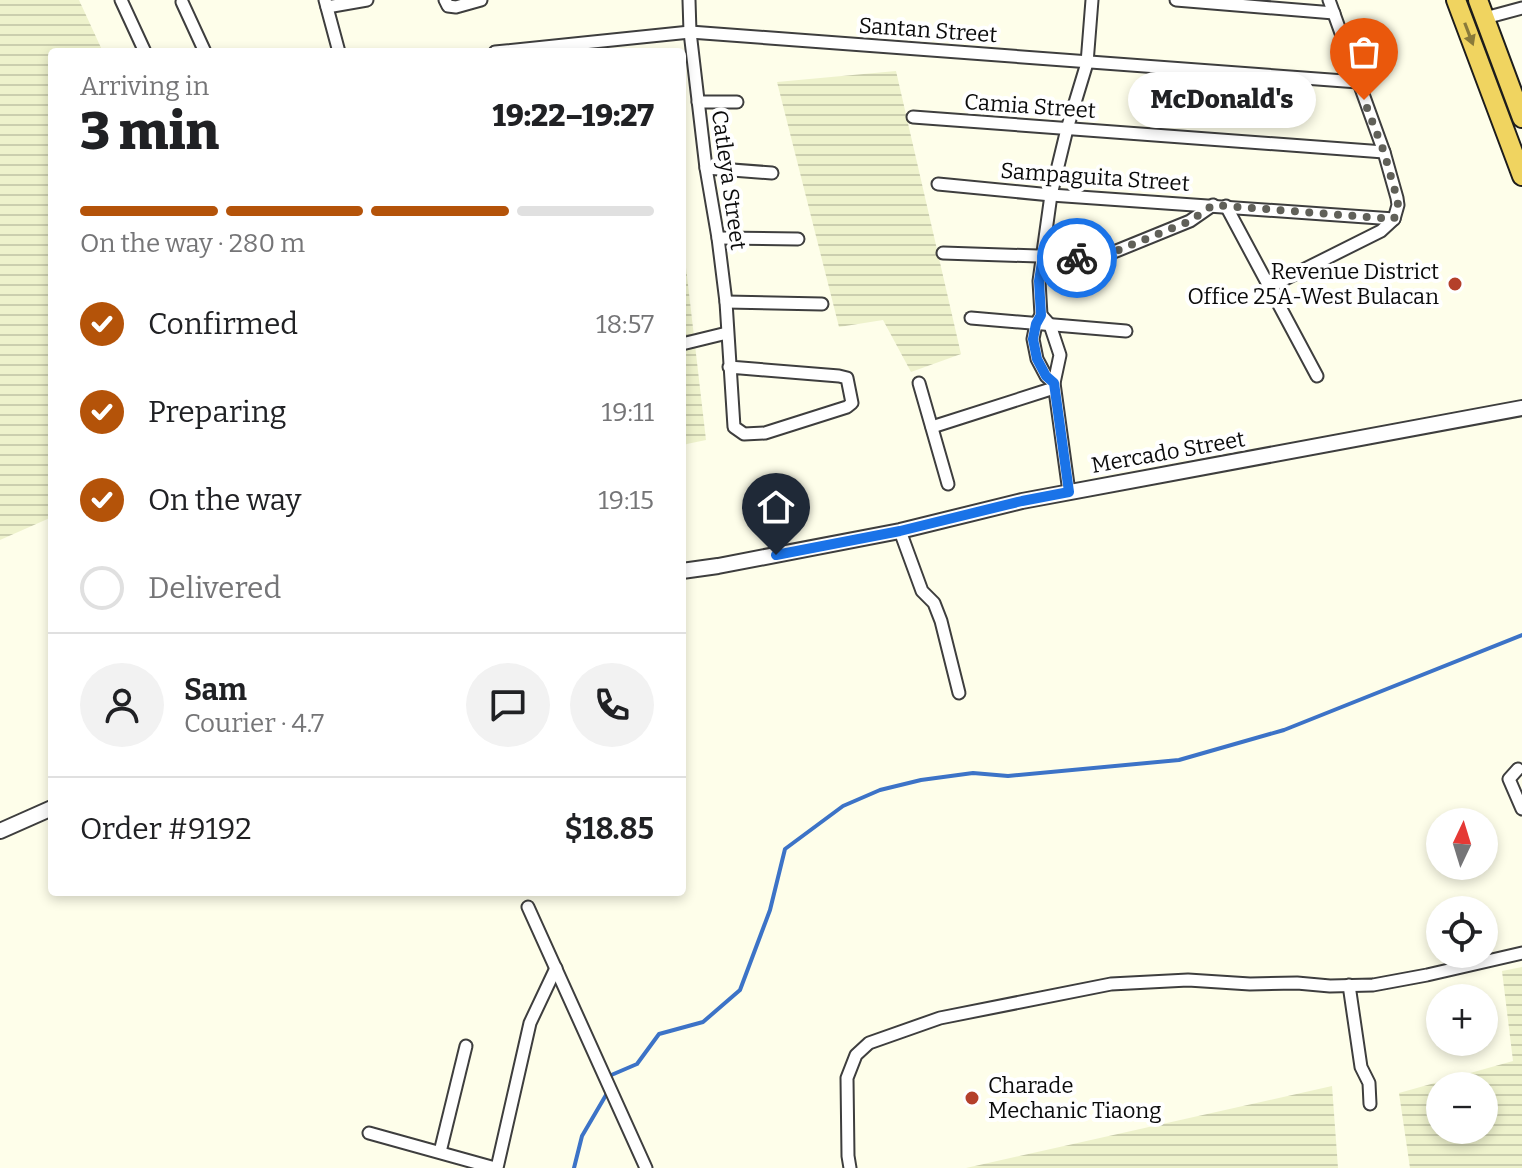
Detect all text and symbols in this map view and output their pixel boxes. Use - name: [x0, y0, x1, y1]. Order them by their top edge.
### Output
- street label: Santan Street: [858, 12, 998, 48]
- pin: [1330, 18, 1398, 100]
- one-way arrow: [1463, 22, 1476, 46]
- icon: bag: [1342, 30, 1386, 74]
- text: Arriving in: [80, 71, 209, 102]
- callout: McDonald's: [1128, 72, 1316, 128]
- text: McDonald's: [1151, 84, 1294, 115]
- street label: Camia Street: [963, 88, 1097, 124]
- text: 19:22–19:27: [493, 98, 654, 134]
- text: 3 min: [80, 100, 219, 163]
- street label: Catleya Street: [706, 108, 752, 252]
- street label: Sampaguita Street: [999, 157, 1191, 197]
- courier: [1037, 218, 1117, 298]
- text: On the way · 280 m: [80, 228, 305, 259]
- icon: bike: [1055, 236, 1099, 280]
- place label: Revenue District Office 25A-West Bulacan: [1188, 258, 1439, 310]
- marker: Revenue District Office 25A-West Bulacan: [1446, 275, 1464, 293]
- icon: check: [80, 302, 124, 346]
- text: Confirmed: [148, 306, 298, 342]
- text: 18:57: [596, 309, 654, 340]
- icon: check: [80, 390, 124, 434]
- text: Preparing: [148, 394, 286, 430]
- text: 19:11: [602, 397, 654, 428]
- street label: Mercado Street: [1089, 425, 1247, 479]
- pin: [742, 473, 810, 555]
- icon: check: [80, 478, 124, 522]
- text: On the way: [148, 482, 301, 518]
- text: 19:15: [598, 485, 654, 516]
- icon: home: [754, 485, 798, 529]
- text: Delivered: [148, 570, 281, 606]
- button: person: [80, 663, 164, 747]
- button: chat: [466, 663, 550, 747]
- button: phone: [570, 663, 654, 747]
- text: Sam: [184, 672, 247, 708]
- text: Courier · 4.7: [184, 708, 324, 739]
- north arrow: [1426, 808, 1498, 880]
- map controls: [1426, 808, 1498, 1144]
- text: Order #9192: [80, 811, 252, 847]
- text: $18.85: [565, 811, 654, 847]
- button: locate: [1426, 896, 1498, 968]
- button: +: [1426, 984, 1498, 1056]
- place label: Charade Mechanic Tiaong: [988, 1072, 1162, 1124]
- button: −: [1426, 1072, 1498, 1144]
- marker: Charade Mechanic Tiaong: [963, 1089, 981, 1107]

